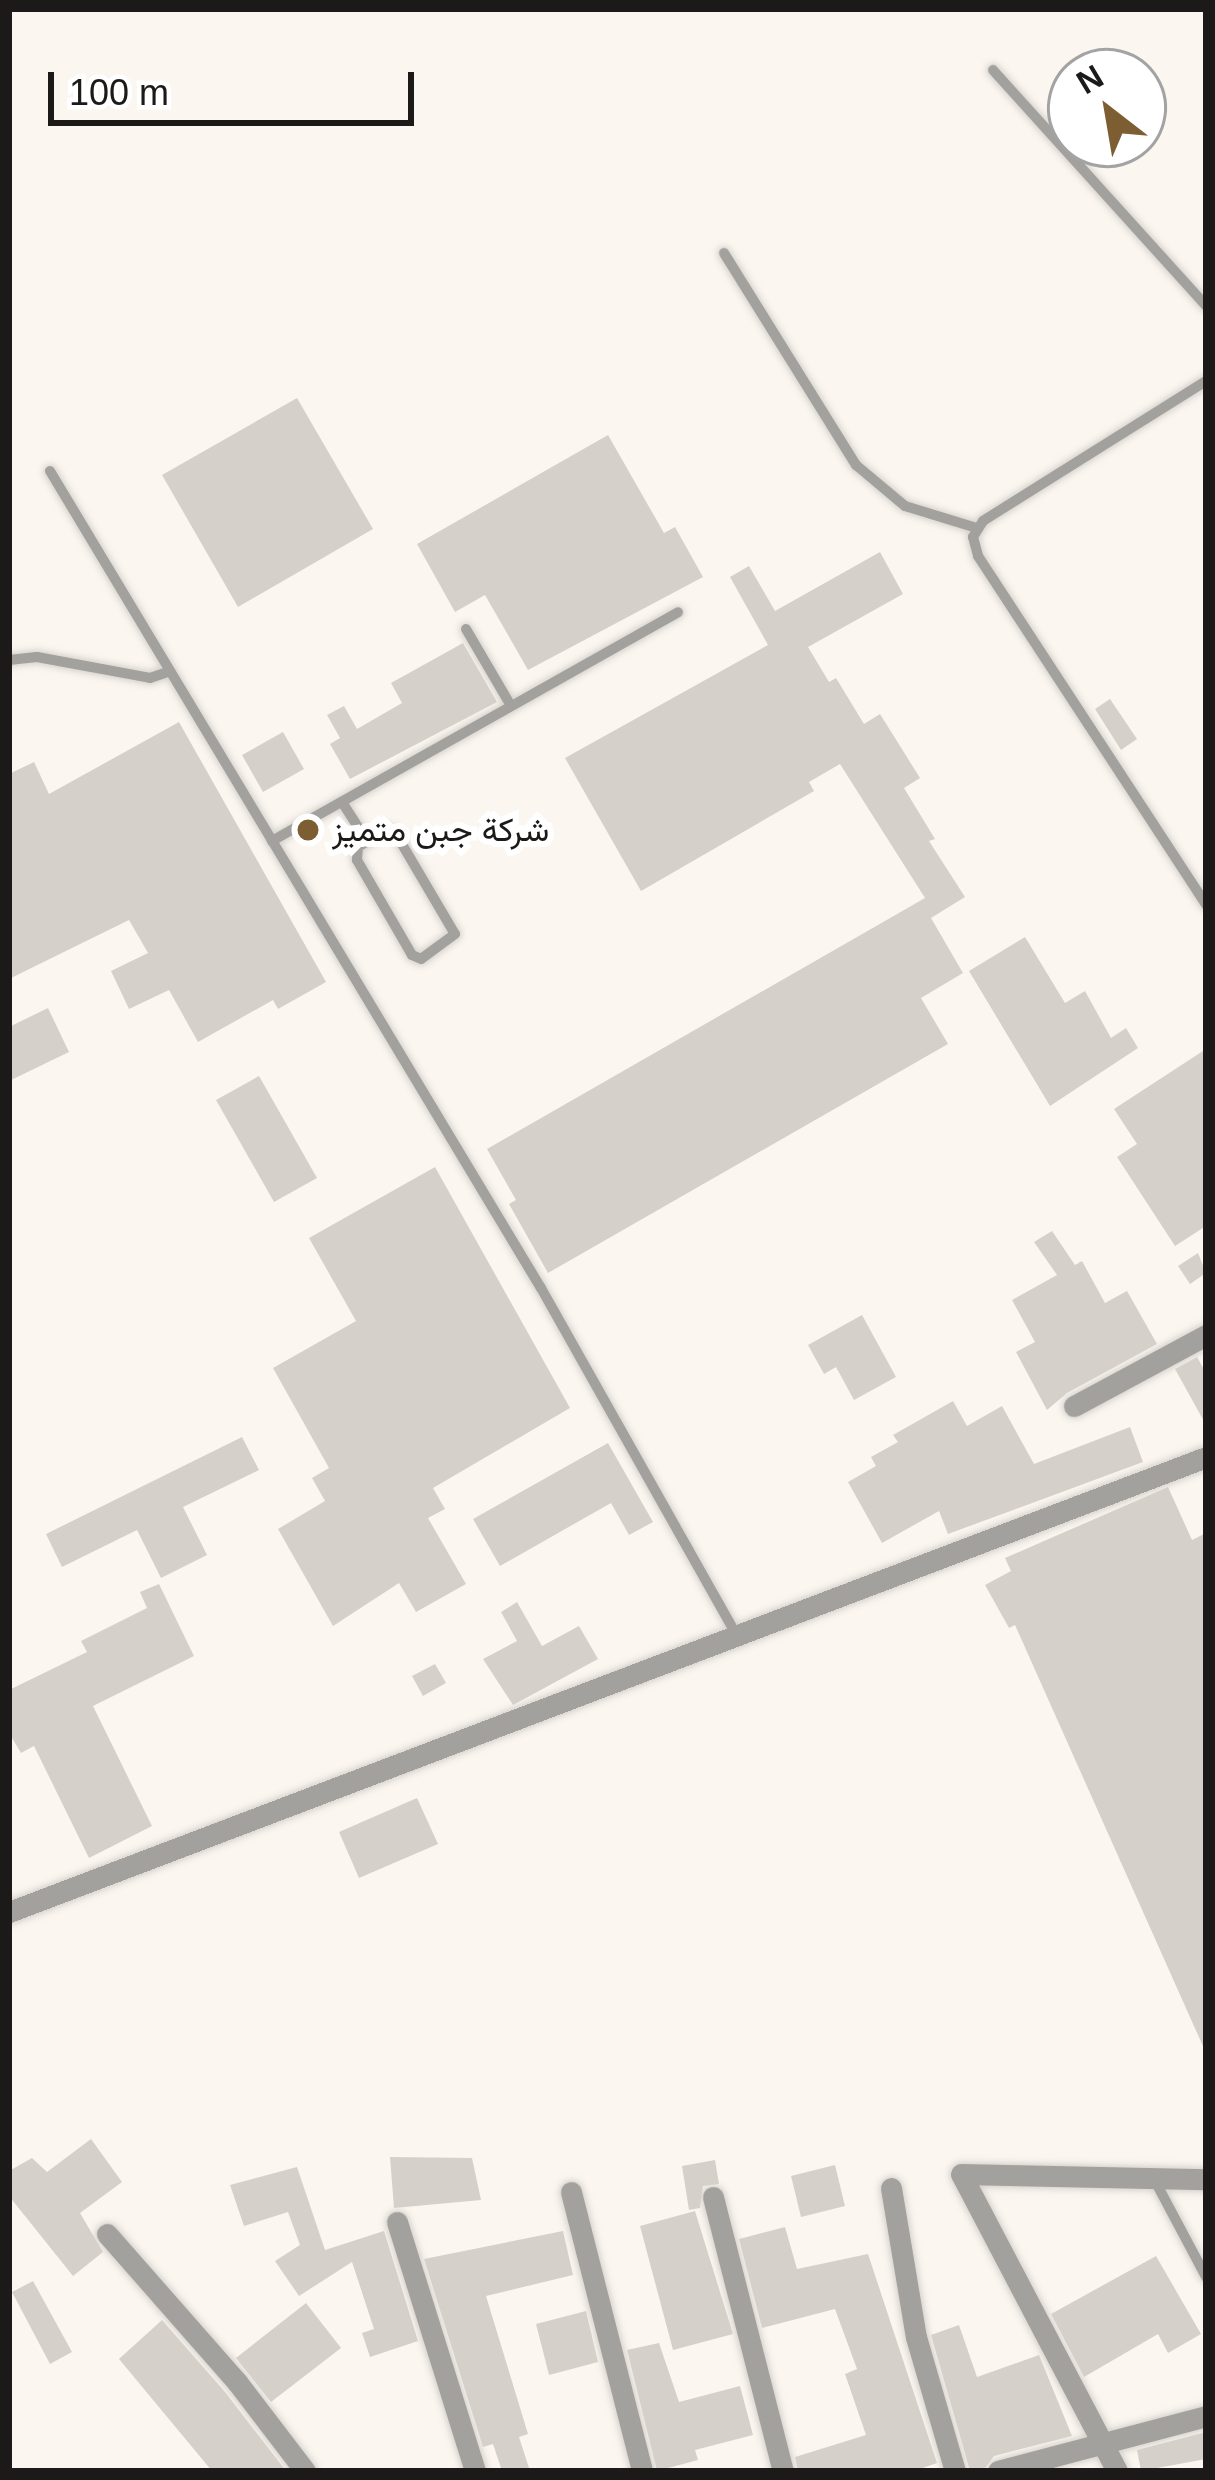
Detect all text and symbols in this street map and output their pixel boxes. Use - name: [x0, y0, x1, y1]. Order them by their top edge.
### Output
- scale bar: [54, 48, 420, 122]
- north arrow: [1047, 48, 1167, 168]
- text: N: [1070, 57, 1109, 101]
- text: 100 m: [69, 72, 169, 113]
- place label: شركة جبن متميز: [332, 810, 549, 850]
- marker: شركة جبن متميز: [295, 817, 321, 843]

